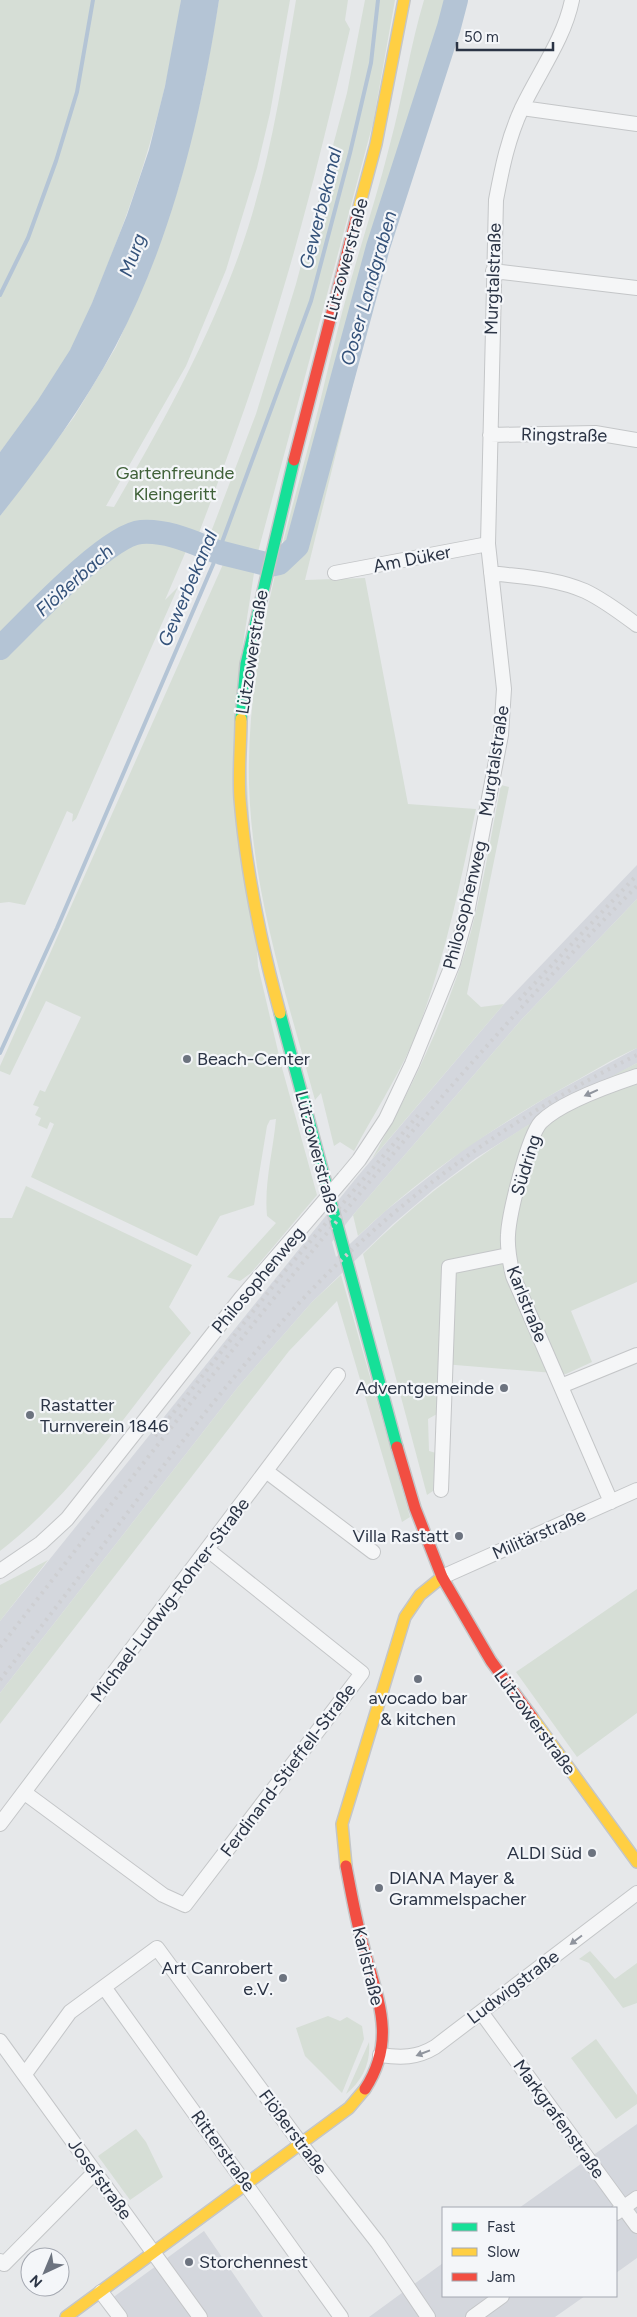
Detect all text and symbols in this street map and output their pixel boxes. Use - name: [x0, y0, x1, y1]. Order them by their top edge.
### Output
- scale bar: [457, 20, 553, 52]
- text: 50 m: [464, 28, 499, 46]
- water label: Gewerbekanal: [294, 144, 347, 271]
- street label: Lützowerstraße: [319, 195, 373, 322]
- water label: Ooser Landgraben: [335, 208, 402, 368]
- street label: Murgtalstraße: [480, 222, 506, 335]
- water label: Murg: [114, 230, 151, 280]
- street label: Ringstraße: [521, 423, 608, 447]
- park label: Gartenfreunde Kleingeritt: [116, 462, 234, 505]
- water label: Gewerbekanal: [153, 526, 223, 650]
- water label: Flößerbach: [31, 539, 118, 621]
- street label: Am Düker: [371, 541, 453, 577]
- street label: Lützowerstraße: [231, 588, 273, 716]
- street label: Murgtalstraße: [474, 704, 514, 818]
- street label: Philosophenweg: [438, 838, 492, 972]
- place label: Beach-Center: [197, 1048, 310, 1070]
- marker: Beach-Center: [181, 1053, 193, 1065]
- street label: Lützowerstraße: [290, 1089, 344, 1216]
- one-way arrow: [584, 1090, 598, 1098]
- street label: Südring: [506, 1132, 546, 1198]
- street label: Philosophenweg: [207, 1222, 309, 1338]
- street label: Karlstraße: [502, 1263, 552, 1346]
- place label: Adventgemeinde: [355, 1377, 494, 1399]
- marker: Adventgemeinde: [498, 1382, 510, 1394]
- place label: Rastatter Turnverein 1846: [40, 1394, 169, 1437]
- marker: Rastatter Turnverein 1846: [24, 1409, 36, 1421]
- street label: Michael-Ludwig-Rohrer-Straße: [86, 1493, 254, 1707]
- street label: Militärstraße: [489, 1504, 589, 1564]
- place label: Villa Rastatt: [352, 1525, 449, 1547]
- marker: Villa Rastatt: [453, 1530, 465, 1542]
- street label: Lützowerstraße: [489, 1665, 581, 1779]
- marker: avocado bar & kitchen: [412, 1673, 424, 1685]
- street label: Ferdinand-Stieffell-Straße: [216, 1679, 360, 1861]
- place label: avocado bar & kitchen: [369, 1687, 467, 1730]
- place label: ALDI Süd: [507, 1842, 582, 1864]
- marker: ALDI Süd: [586, 1847, 598, 1859]
- place label: DIANA Mayer & Grammelspacher: [389, 1867, 526, 1910]
- marker: DIANA Mayer & Grammelspacher: [373, 1882, 385, 1894]
- street label: Karlstraße: [348, 1924, 388, 2008]
- one-way arrow: [570, 1934, 583, 1945]
- street label: Ludwigstraße: [463, 1945, 563, 2029]
- place label: Art Canrobert e.V.: [161, 1957, 273, 2000]
- marker: Art Canrobert e.V.: [277, 1972, 289, 1984]
- one-way arrow: [415, 2049, 430, 2057]
- street label: Markgrafenstraße: [508, 2055, 610, 2183]
- street label: Flößerstraße: [254, 2085, 332, 2179]
- street label: Ritterstraße: [186, 2106, 260, 2196]
- street label: Josefstraße: [63, 2134, 137, 2224]
- legend: [442, 2207, 617, 2297]
- text: Fast: [487, 2218, 516, 2236]
- text: Slow: [487, 2243, 520, 2261]
- north arrow: [20, 2247, 70, 2297]
- place label: Storchennest: [199, 2251, 308, 2273]
- marker: Storchennest: [183, 2256, 195, 2268]
- text: Jam: [487, 2268, 515, 2286]
- text: N: [27, 2271, 46, 2291]

